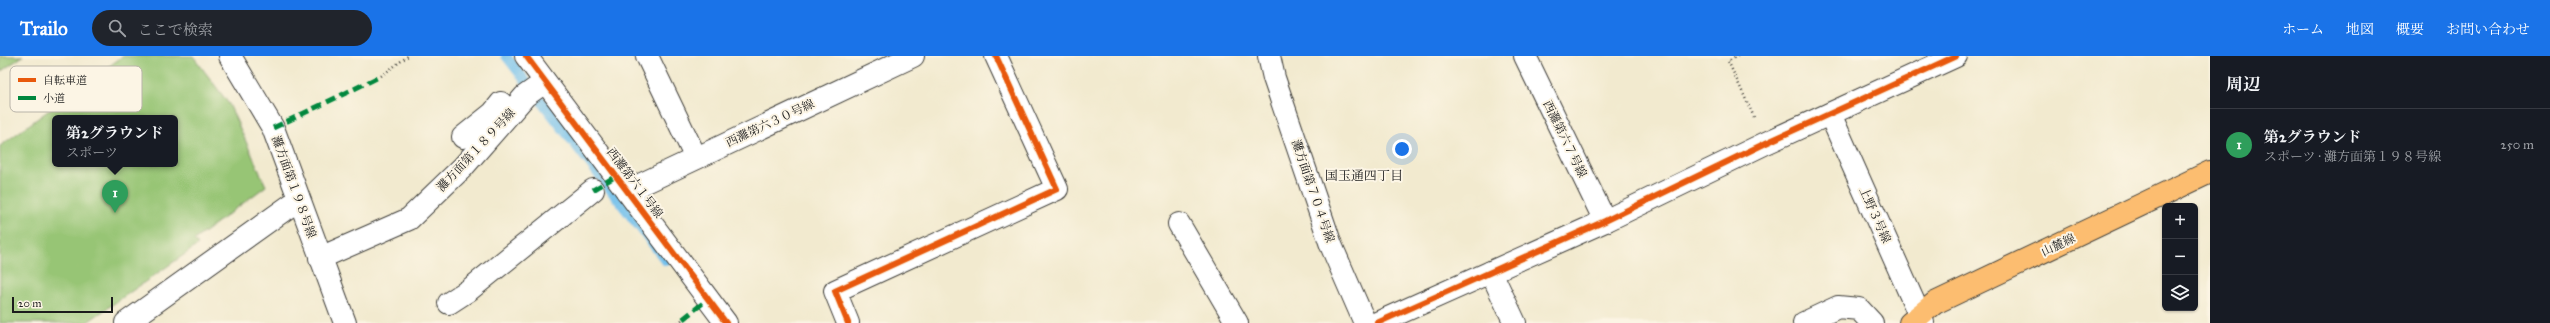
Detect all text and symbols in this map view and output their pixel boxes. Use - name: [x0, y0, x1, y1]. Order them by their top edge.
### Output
- search box: [92, 10, 372, 46]
- text: Trailo: [20, 17, 68, 40]
- icon: search: [106, 17, 128, 39]
- text: ここで検索: [138, 21, 213, 39]
- text: ホーム: [2282, 21, 2324, 38]
- text: 地図: [2346, 21, 2374, 38]
- text: 概要: [2396, 21, 2424, 38]
- text: お問い合わせ: [2446, 21, 2530, 38]
- legend: [10, 66, 142, 112]
- text: 自転車道: [43, 74, 87, 87]
- text: 周辺: [2226, 74, 2260, 95]
- text: 小道: [43, 92, 65, 105]
- street label: 西灘第六３０号線: [724, 96, 816, 150]
- street label: 西灘第六７号線: [1540, 98, 1590, 180]
- street label: 灘方面第１８９号線: [434, 106, 518, 194]
- popup: [52, 115, 178, 167]
- text: 第2グラウンド: [66, 124, 164, 142]
- text: 第2グラウンド: [2264, 128, 2361, 146]
- street label: 灘方面第１９８号線: [269, 134, 319, 240]
- text: 1: [2236, 137, 2242, 153]
- text: 250 m: [2500, 137, 2534, 153]
- street label: 灘方面第７０４号線: [1289, 138, 1337, 244]
- your location: [1392, 139, 1412, 159]
- text: スポーツ: [66, 145, 118, 161]
- street label: 西灘第六１号線: [604, 145, 666, 221]
- text: スポーツ · 灘方面第１９８号線: [2264, 149, 2441, 165]
- district label: 国玉通四丁目: [1325, 168, 1403, 184]
- pin: 1: [102, 180, 128, 213]
- street label: 上野３号線: [1856, 185, 1894, 245]
- map controls: [2162, 203, 2198, 311]
- button: +: [2162, 203, 2198, 239]
- street label: 山麓線: [2039, 231, 2077, 259]
- button: −: [2162, 239, 2198, 275]
- button: layers: [2162, 275, 2198, 311]
- scale bar: [12, 295, 113, 314]
- text: 20 m: [18, 297, 41, 310]

